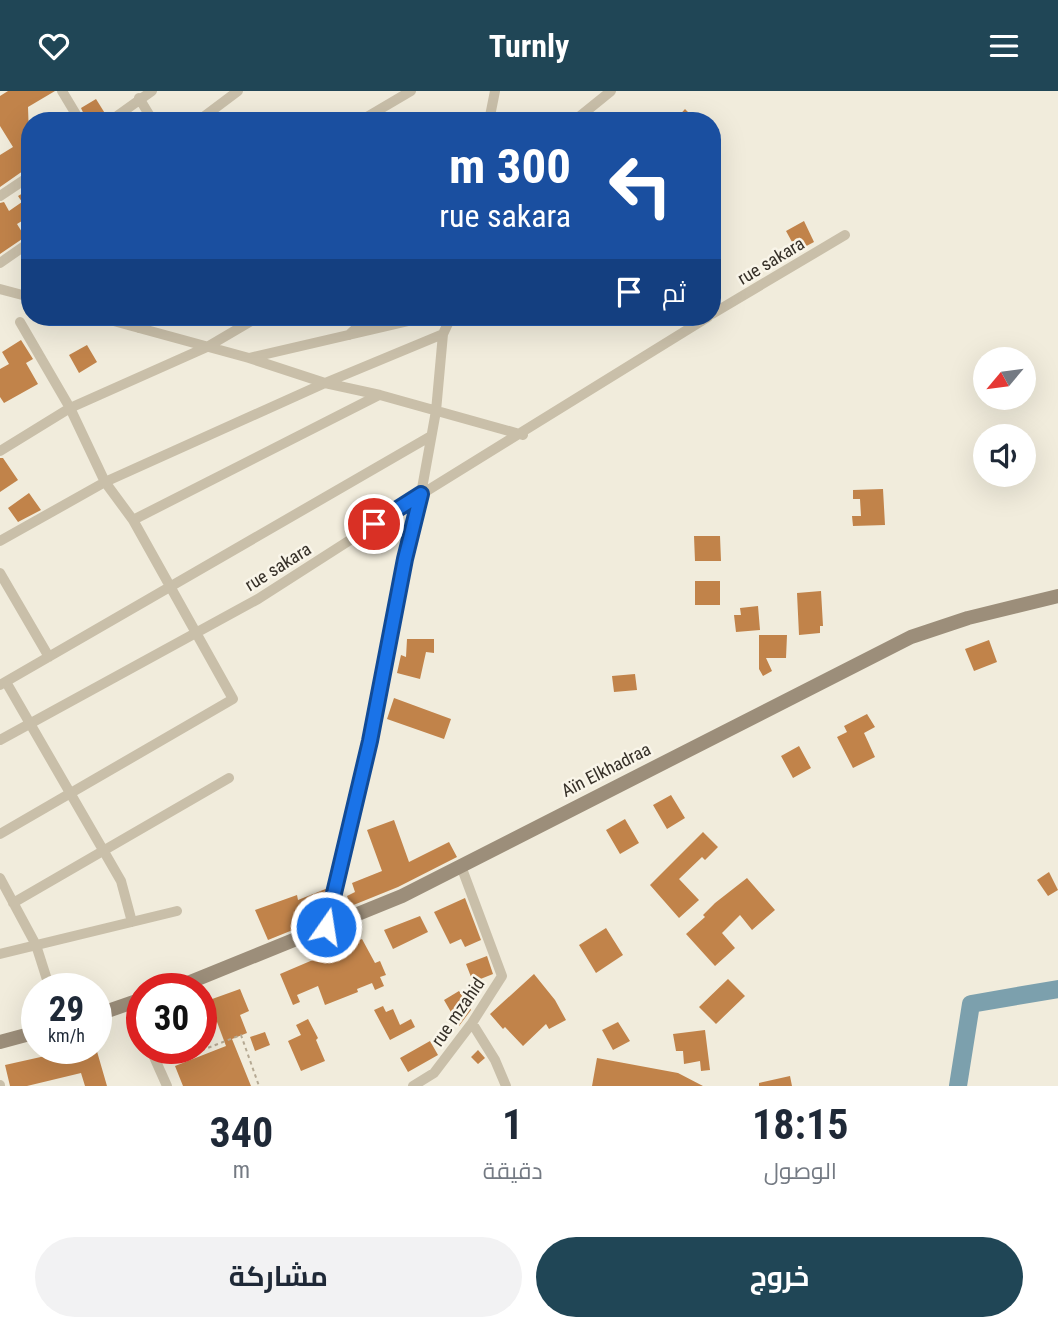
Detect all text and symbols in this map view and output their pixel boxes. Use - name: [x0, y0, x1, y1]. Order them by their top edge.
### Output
- icon: heart: [35, 27, 73, 65]
- text: Turnly: [489, 27, 569, 65]
- icon: menu: [985, 27, 1023, 65]
- text: 300 m: [449, 138, 571, 195]
- icon: left: [595, 140, 686, 231]
- text: rue sakara: [439, 197, 571, 235]
- street label: rue sakara: [734, 232, 808, 289]
- icon: arrive: [610, 273, 648, 311]
- text: ثم: [662, 278, 686, 308]
- north arrow: [973, 347, 1036, 409]
- map controls: [973, 347, 1036, 487]
- button: sound: [973, 424, 1036, 487]
- pin: [344, 494, 404, 554]
- icon: arrive: [355, 505, 393, 543]
- street label: rue sakara: [241, 538, 315, 595]
- street label: Aïn Elkhadraa: [558, 738, 654, 801]
- position arrow: [289, 890, 363, 964]
- speed limit sign: 30: [126, 973, 217, 1064]
- street label: rue mzahid: [426, 974, 489, 1050]
- text: 29: [49, 989, 84, 1030]
- text: km/h: [48, 1025, 85, 1046]
- text: 1: [502, 1100, 523, 1149]
- text: 18:15: [752, 1100, 848, 1149]
- text: 340: [210, 1108, 273, 1157]
- text: m: [233, 1157, 250, 1184]
- text: دقيقة: [483, 1158, 543, 1185]
- text: الوصول: [764, 1158, 837, 1185]
- button: مشاركة: [35, 1237, 522, 1317]
- button: خروج: [536, 1237, 1023, 1317]

